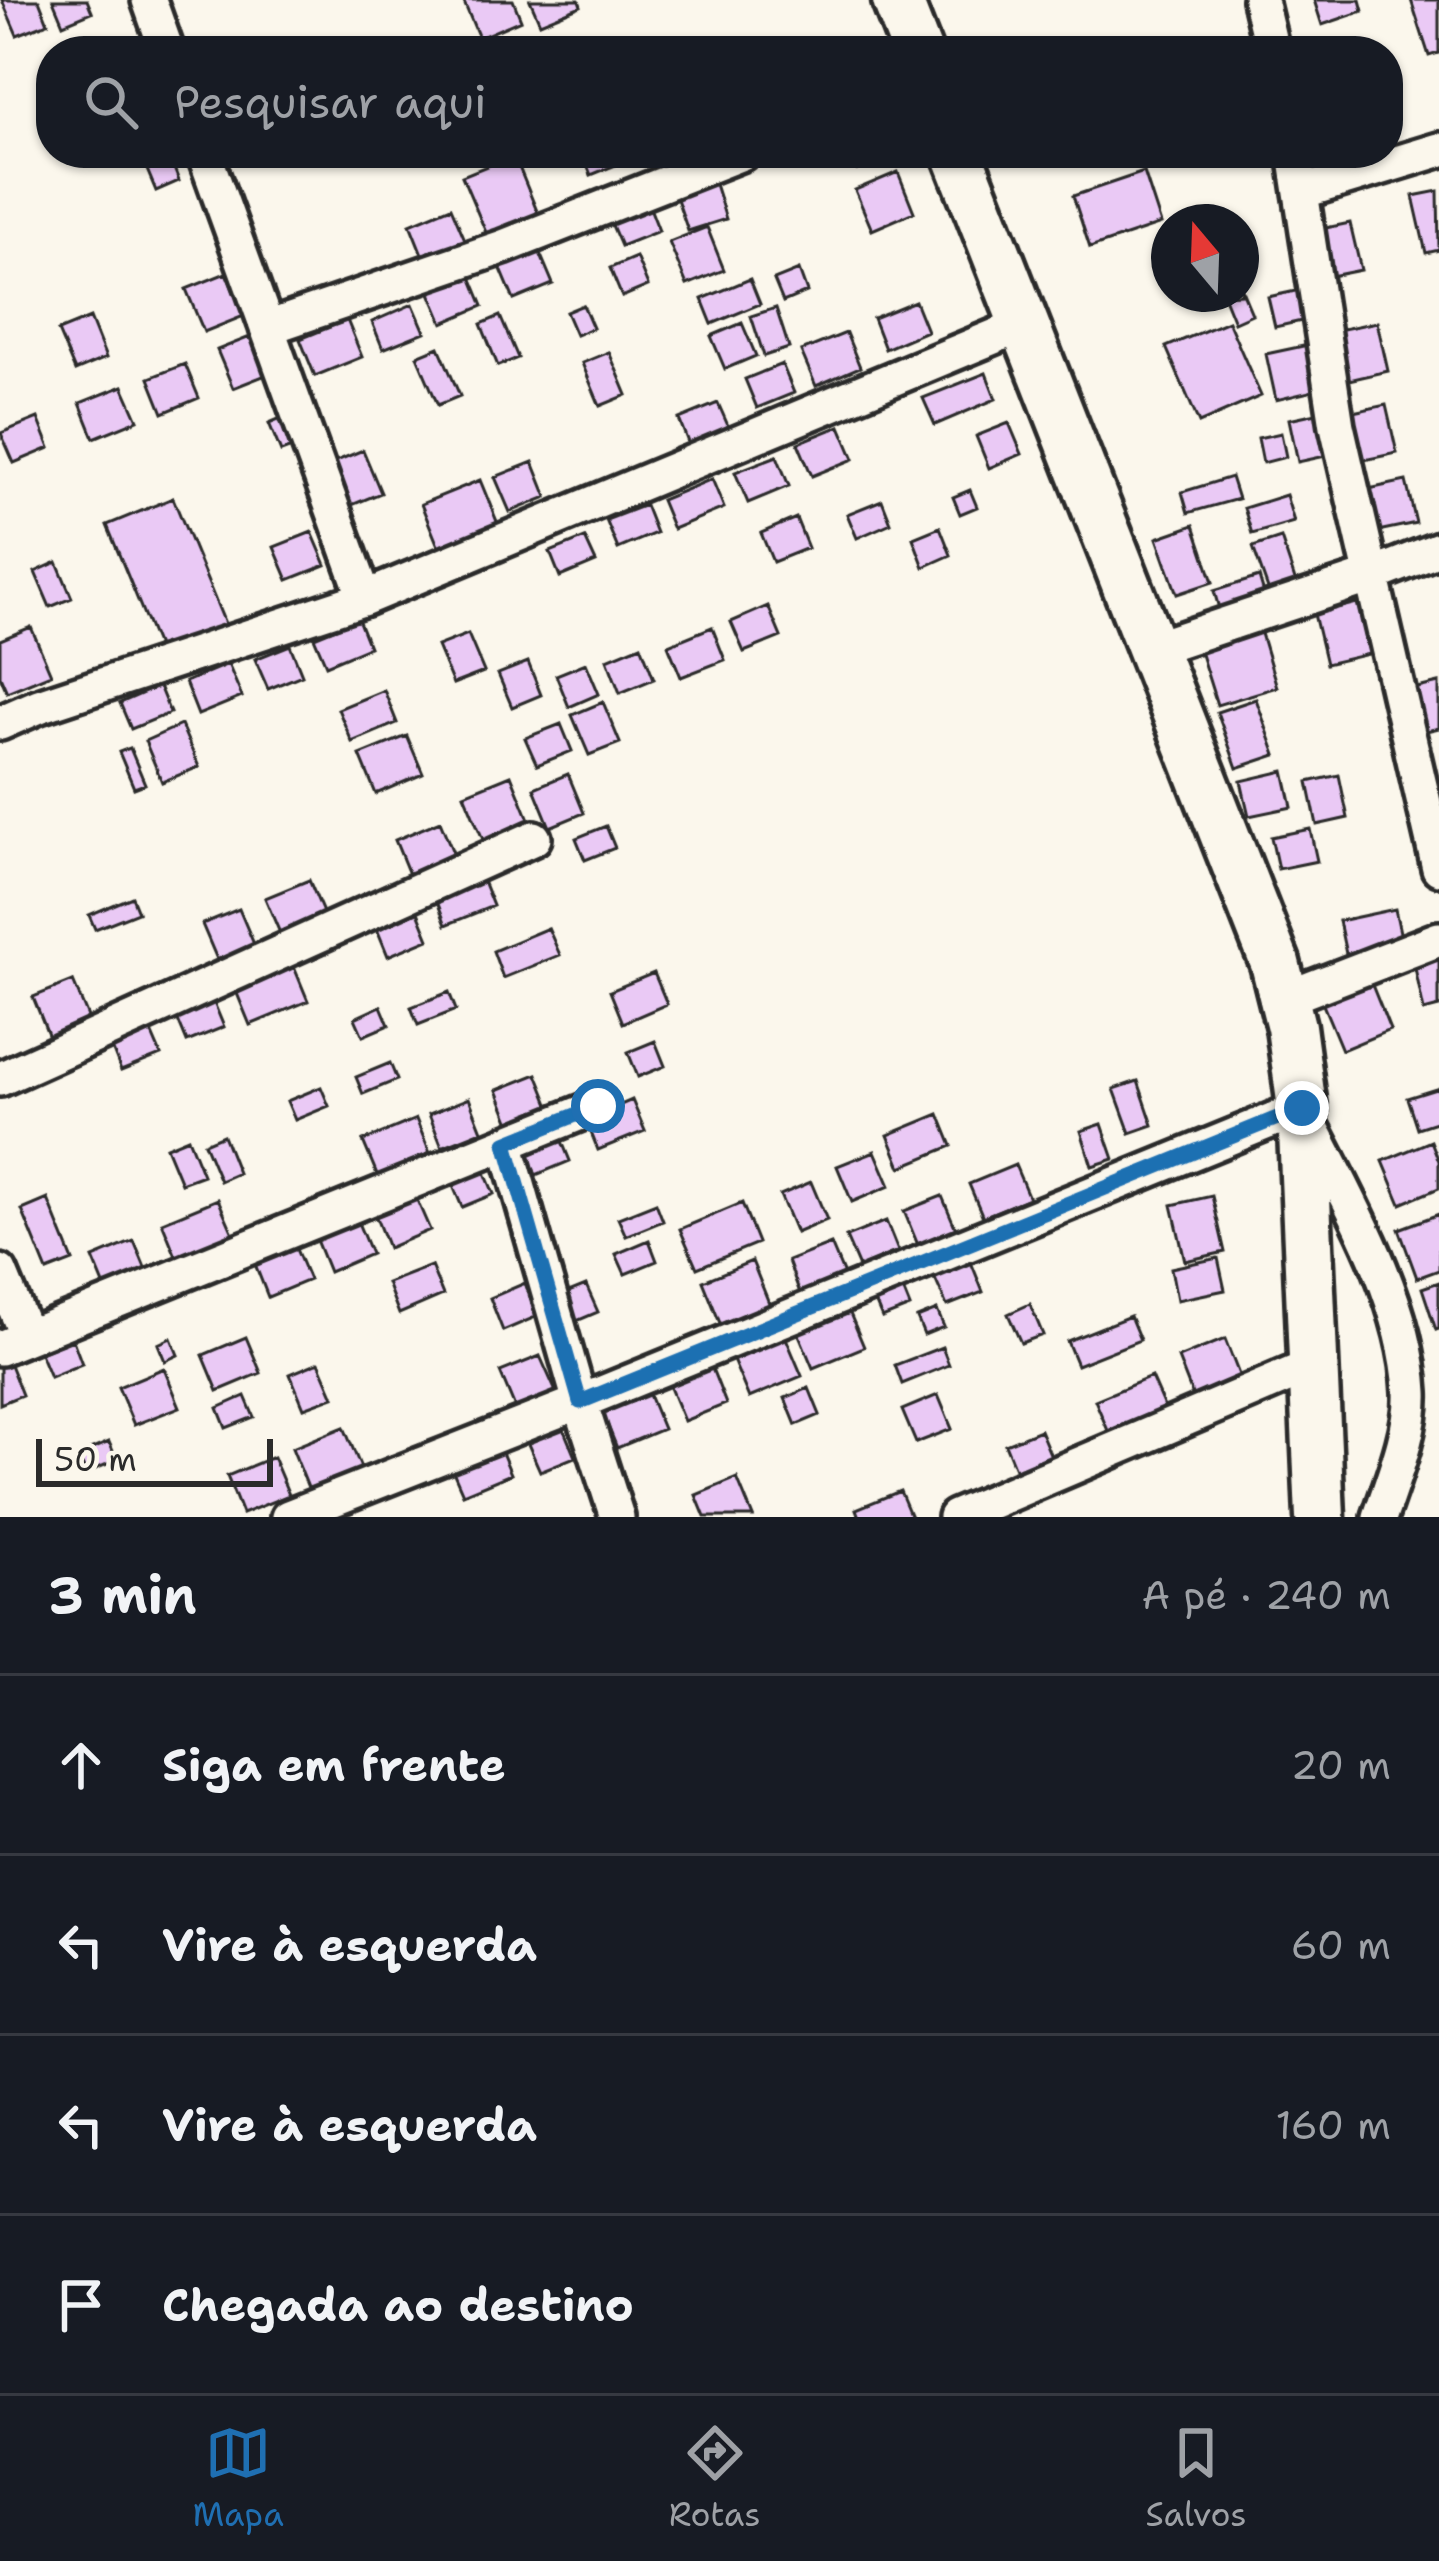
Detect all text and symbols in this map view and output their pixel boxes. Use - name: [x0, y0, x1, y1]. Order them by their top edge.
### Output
- search box: [36, 36, 1403, 168]
- icon: search: [78, 69, 144, 135]
- text: Pesquisar aqui: [174, 72, 487, 132]
- north arrow: [1151, 204, 1259, 312]
- route start: [571, 1079, 625, 1133]
- route end: [1275, 1081, 1329, 1135]
- scale bar: [36, 1433, 273, 1486]
- text: 50 m: [54, 1437, 137, 1482]
- text: 3 min: [48, 1561, 197, 1629]
- text: A pé · 240 m: [1142, 1569, 1391, 1621]
- icon: ahead: [48, 1732, 114, 1798]
- text: Siga em frente: [162, 1735, 506, 1795]
- text: 20 m: [1291, 1739, 1391, 1791]
- icon: left: [48, 1912, 114, 1978]
- text: Vire à esquerda: [162, 1915, 537, 1975]
- text: 60 m: [1291, 1919, 1391, 1971]
- icon: left: [48, 2092, 114, 2158]
- text: Vire à esquerda: [162, 2095, 537, 2155]
- text: 160 m: [1276, 2099, 1391, 2151]
- icon: arrive: [48, 2272, 114, 2338]
- text: Chegada ao destino: [162, 2275, 634, 2335]
- tab: Mapa: [192, 2420, 284, 2537]
- tab: Rotas: [669, 2420, 761, 2537]
- tab: Salvos: [1146, 2420, 1247, 2537]

